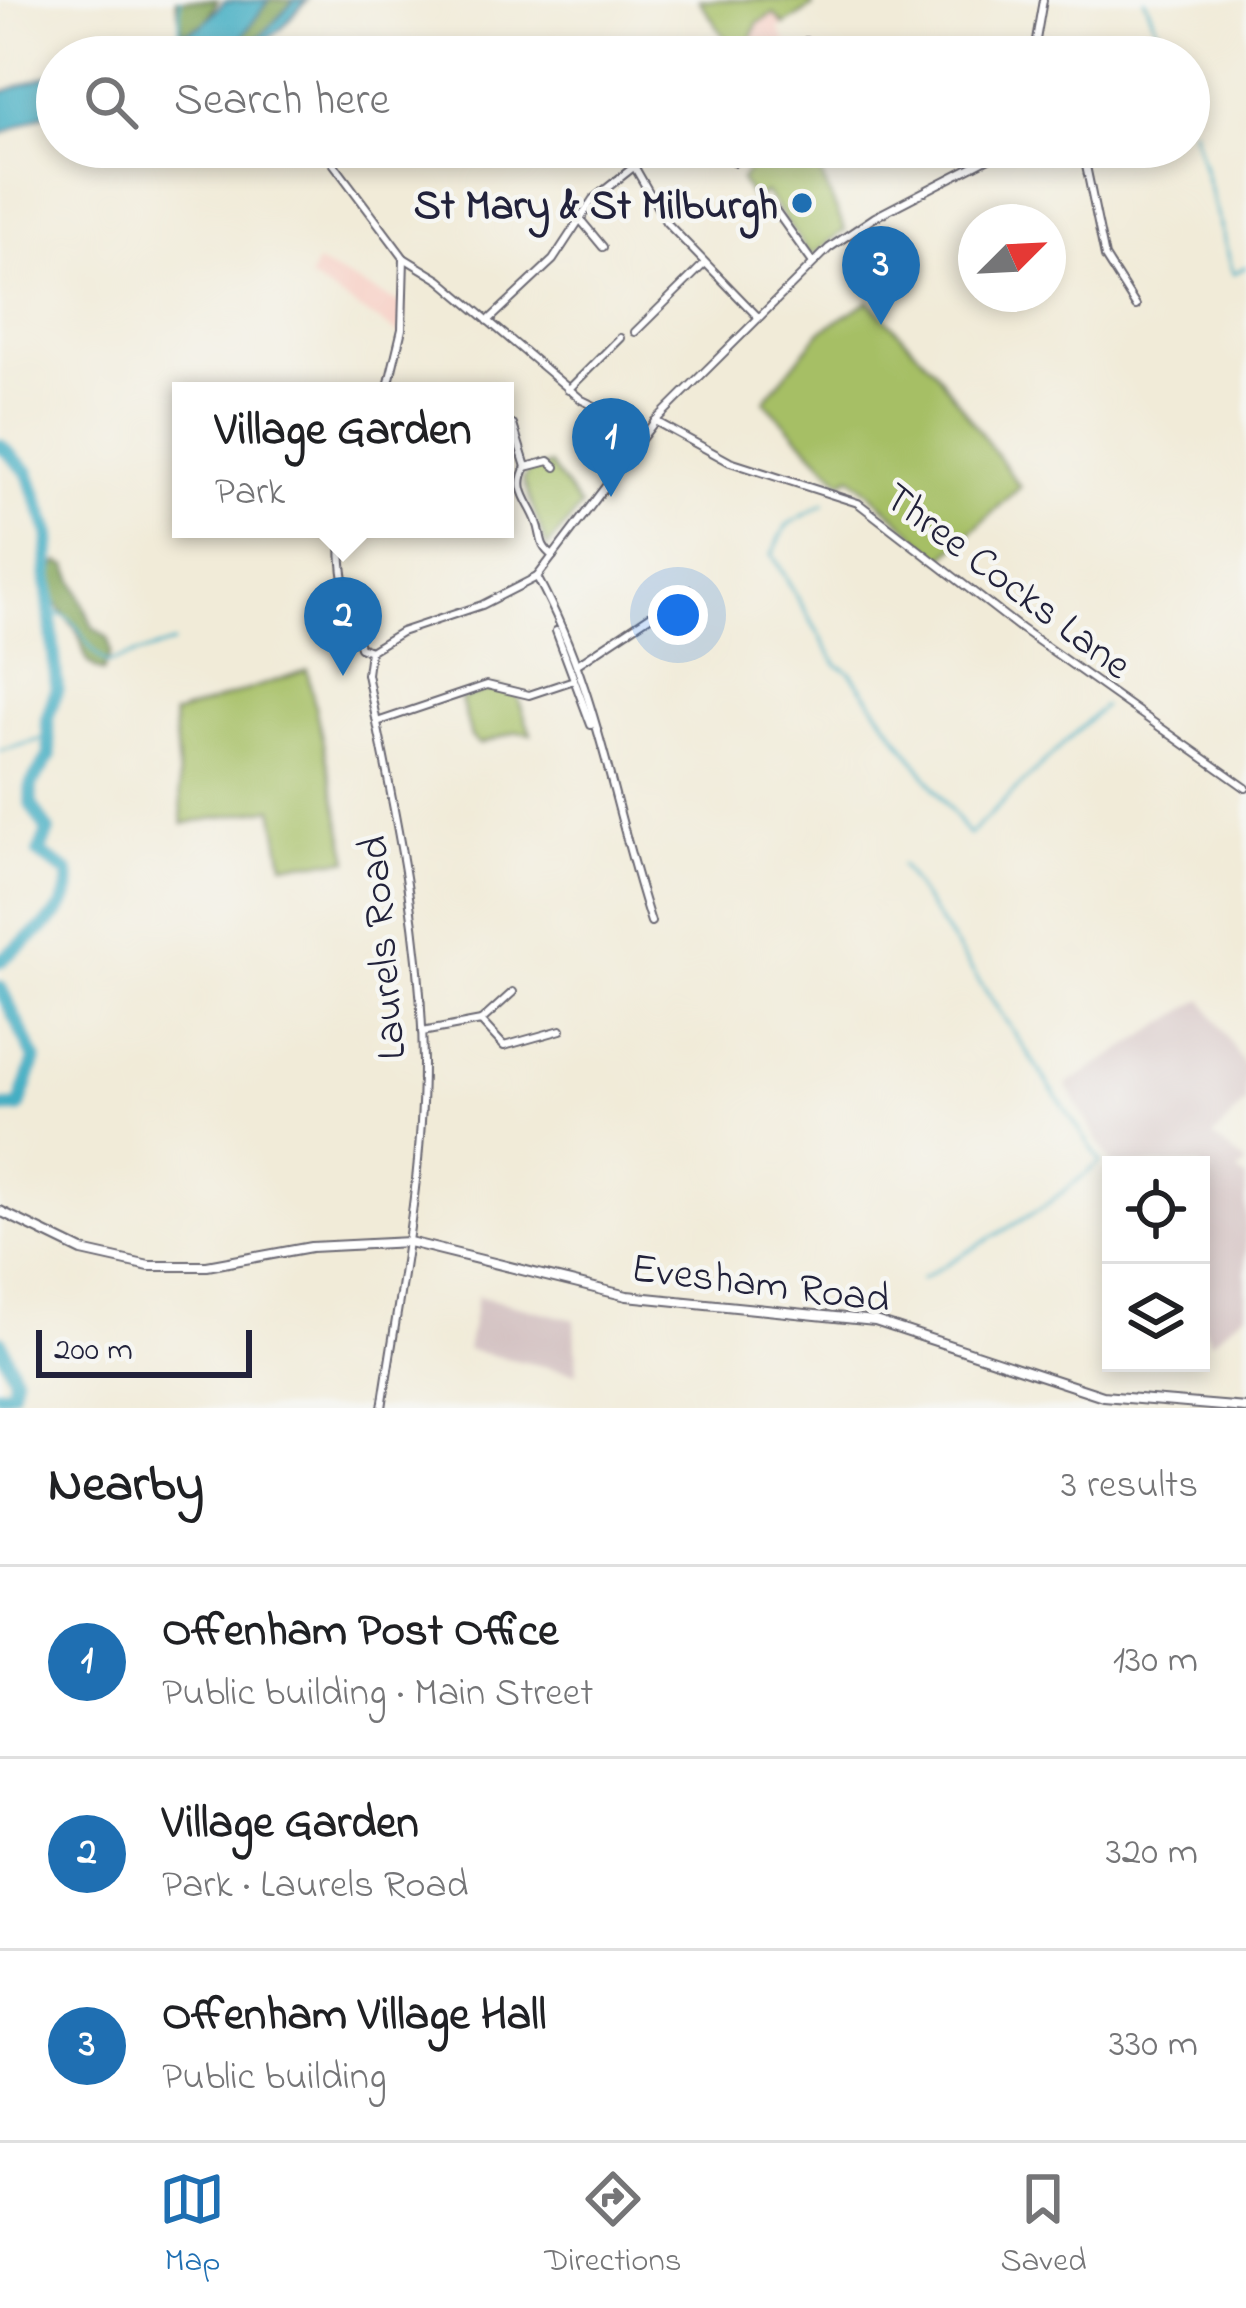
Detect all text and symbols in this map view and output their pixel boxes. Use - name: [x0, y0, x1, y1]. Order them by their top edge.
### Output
- search box: [36, 36, 1210, 168]
- icon: search: [78, 69, 144, 135]
- text: Search here: [174, 69, 390, 135]
- place label: St Mary & St Milburgh: [414, 177, 778, 239]
- marker: St Mary & St Milburgh: [789, 190, 815, 216]
- north arrow: [958, 204, 1066, 312]
- pin: 3: [842, 226, 920, 325]
- popup: [172, 382, 514, 538]
- pin: 1: [572, 398, 650, 497]
- text: Village Garden: [215, 399, 471, 465]
- text: Park: [215, 465, 285, 522]
- street label: Three Cocks Lane: [869, 469, 1143, 696]
- pin: 2: [304, 577, 382, 676]
- your location: [648, 585, 708, 645]
- street label: Laurels Road: [344, 833, 425, 1062]
- map controls: [1102, 1156, 1210, 1372]
- button: locate: [1102, 1156, 1210, 1264]
- street label: Evesham Road: [628, 1239, 893, 1332]
- button: layers: [1102, 1264, 1210, 1372]
- scale bar: [36, 1324, 252, 1377]
- text: 200 m: [54, 1327, 133, 1375]
- text: Nearby: [48, 1449, 204, 1524]
- text: 3 results: [1061, 1458, 1198, 1515]
- text: Offenham Post Office: [162, 1600, 558, 1666]
- text: 1: [81, 1633, 93, 1690]
- text: 130 m: [1113, 1633, 1198, 1690]
- text: Public building · Main Street: [162, 1666, 593, 1723]
- text: Village Garden: [162, 1792, 419, 1858]
- text: 2: [77, 1825, 97, 1882]
- text: 320 m: [1106, 1825, 1198, 1882]
- text: Park · Laurels Road: [162, 1858, 469, 1915]
- text: Offenham Village Hall: [162, 1984, 546, 2050]
- text: 3: [79, 2017, 95, 2074]
- text: 330 m: [1109, 2017, 1198, 2074]
- text: Public building: [162, 2050, 387, 2107]
- tab: Map: [159, 2166, 225, 2286]
- tab: Directions: [544, 2166, 682, 2286]
- tab: Saved: [1000, 2166, 1087, 2286]

